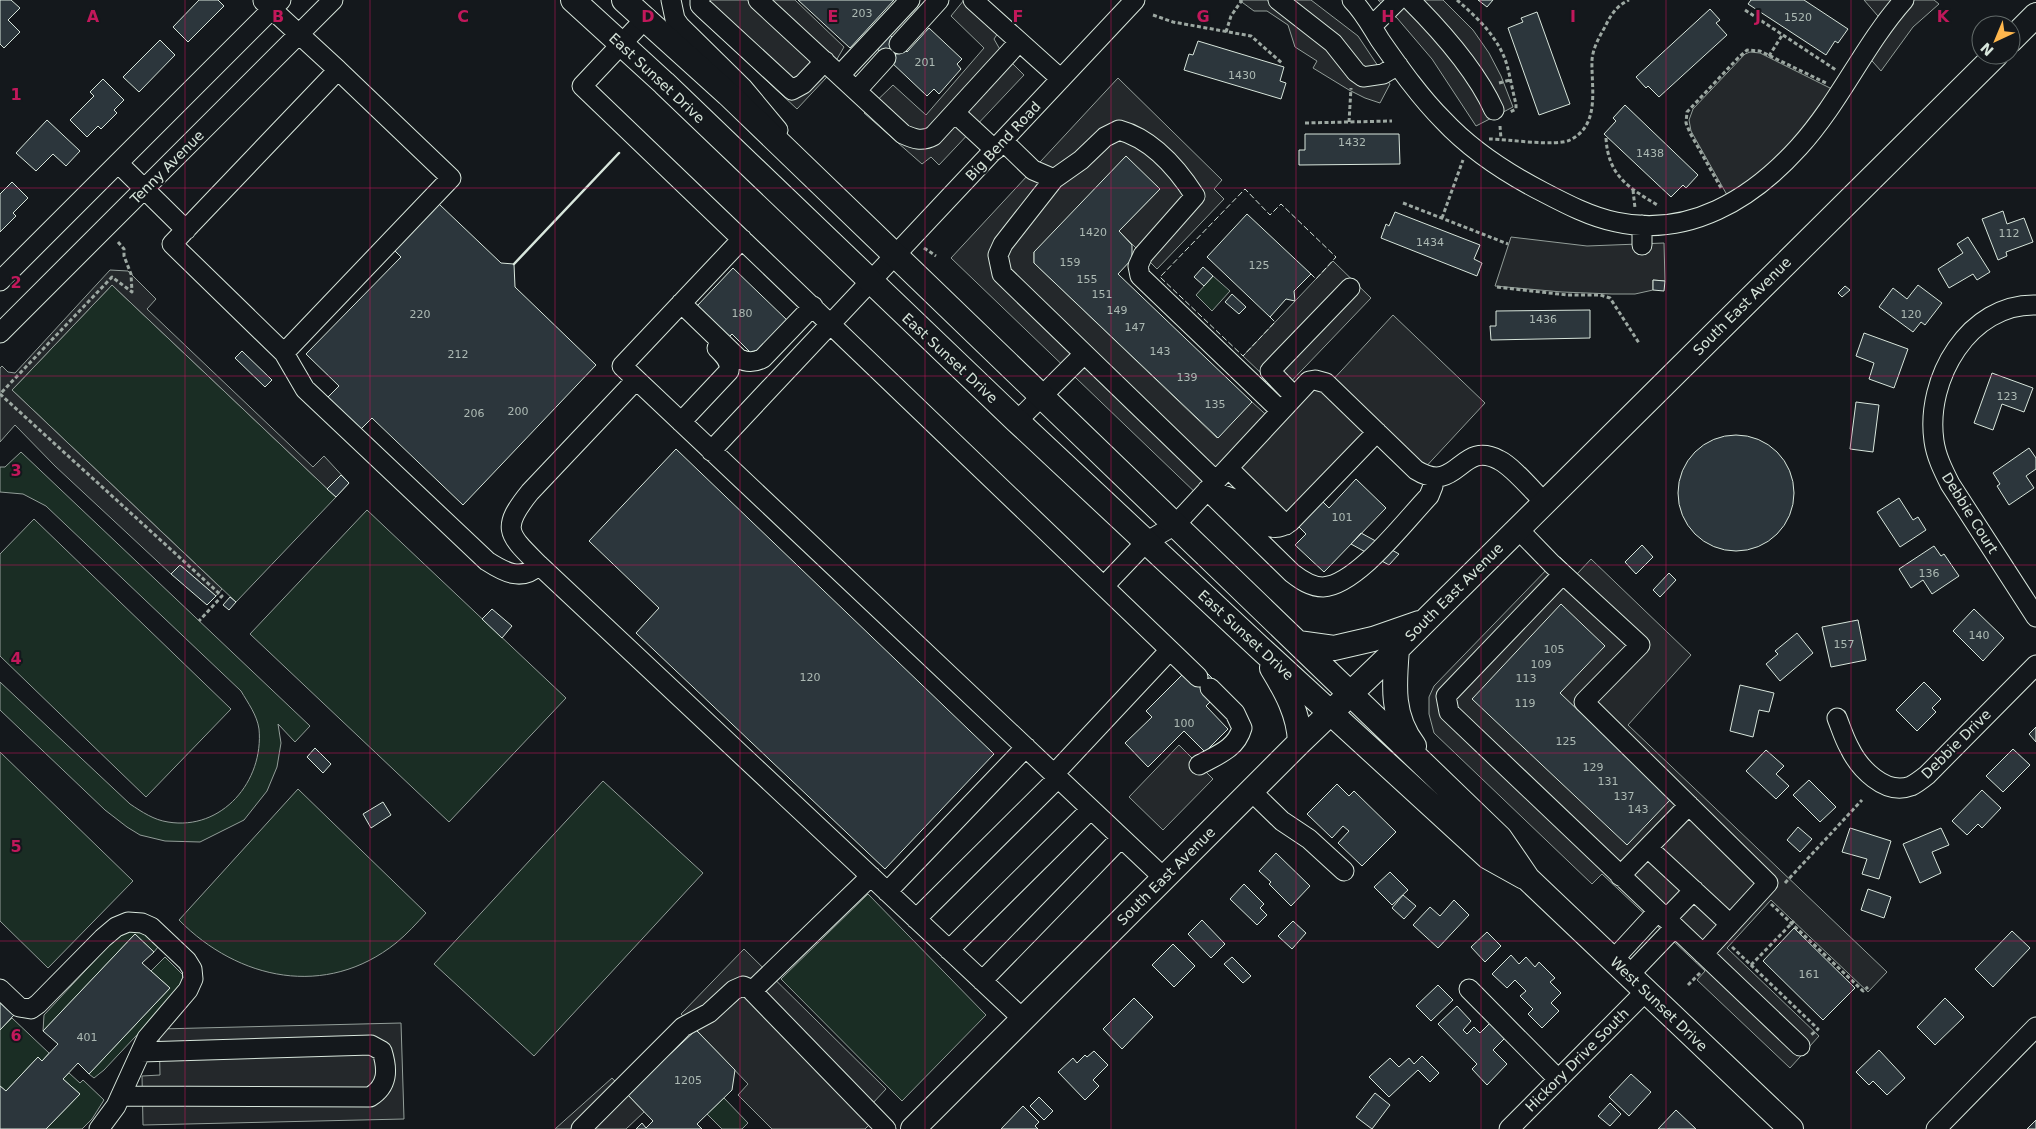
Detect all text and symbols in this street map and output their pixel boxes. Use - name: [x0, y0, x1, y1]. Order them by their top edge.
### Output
- text: A: [87, 7, 100, 26]
- text: B: [272, 7, 284, 26]
- text: C: [457, 7, 469, 26]
- text: D: [641, 7, 655, 26]
- text: E: [828, 7, 838, 26]
- house number: 203: [852, 7, 873, 20]
- text: F: [1013, 7, 1023, 26]
- text: G: [1196, 7, 1210, 26]
- text: H: [1381, 7, 1395, 26]
- text: I: [1570, 7, 1576, 26]
- text: J: [1754, 7, 1761, 26]
- text: K: [1937, 7, 1950, 26]
- house number: 1520: [1784, 11, 1812, 24]
- north arrow: [1971, 15, 2021, 65]
- street label: East Sunset Drive: [606, 30, 708, 126]
- text: N: [1977, 40, 1997, 59]
- house number: 201: [915, 56, 936, 69]
- house number: 1430: [1228, 69, 1256, 82]
- text: 1: [10, 85, 22, 104]
- street label: Big Bend Road: [962, 98, 1044, 184]
- street label: Tenny Avenue: [126, 127, 207, 208]
- house number: 1432: [1338, 136, 1366, 149]
- house number: 1438: [1636, 147, 1664, 160]
- house number: 1420: [1079, 226, 1107, 239]
- house number: 112: [1999, 227, 2020, 240]
- house number: 1434: [1416, 236, 1444, 249]
- street label: South East Avenue: [1690, 254, 1794, 358]
- house number: 159: [1060, 256, 1081, 269]
- house number: 125: [1249, 259, 1270, 272]
- text: 2: [10, 273, 22, 292]
- house number: 155: [1077, 273, 1098, 286]
- house number: 151: [1092, 288, 1113, 301]
- house number: 149: [1107, 304, 1128, 317]
- house number: 180: [732, 307, 753, 320]
- house number: 220: [410, 308, 431, 321]
- house number: 120: [1901, 308, 1922, 321]
- street label: East Sunset Drive: [899, 310, 1001, 406]
- house number: 1436: [1529, 313, 1557, 326]
- house number: 147: [1125, 321, 1146, 334]
- house number: 143: [1150, 345, 1171, 358]
- house number: 212: [448, 348, 469, 361]
- house number: 139: [1177, 371, 1198, 384]
- house number: 123: [1997, 390, 2018, 403]
- house number: 135: [1205, 398, 1226, 411]
- house number: 200: [508, 405, 529, 418]
- house number: 206: [464, 407, 485, 420]
- text: 3: [10, 461, 22, 480]
- street label: Debbie Court: [1939, 469, 2002, 557]
- house number: 101: [1332, 511, 1353, 524]
- street label: South East Avenue: [1402, 540, 1506, 644]
- house number: 136: [1919, 567, 1940, 580]
- street label: East Sunset Drive: [1195, 587, 1297, 683]
- house number: 140: [1969, 629, 1990, 642]
- house number: 157: [1834, 638, 1855, 651]
- house number: 105: [1544, 643, 1565, 656]
- text: 4: [10, 649, 22, 668]
- house number: 109: [1531, 658, 1552, 671]
- house number: 120: [800, 671, 821, 684]
- house number: 113: [1516, 672, 1537, 685]
- house number: 119: [1515, 697, 1536, 710]
- street label: Debbie Drive: [1918, 706, 1994, 782]
- house number: 100: [1174, 717, 1195, 730]
- house number: 125: [1556, 735, 1577, 748]
- house number: 129: [1583, 761, 1604, 774]
- house number: 131: [1598, 775, 1619, 788]
- house number: 137: [1614, 790, 1635, 803]
- house number: 143: [1628, 803, 1649, 816]
- street label: South East Avenue: [1114, 824, 1218, 928]
- text: 5: [10, 837, 22, 856]
- street label: West Sunset Drive: [1607, 954, 1711, 1054]
- house number: 161: [1799, 968, 1820, 981]
- street label: Hickory Drive South: [1522, 1005, 1632, 1115]
- text: 6: [10, 1026, 22, 1045]
- house number: 401: [77, 1031, 98, 1044]
- house number: 1205: [674, 1074, 702, 1087]

